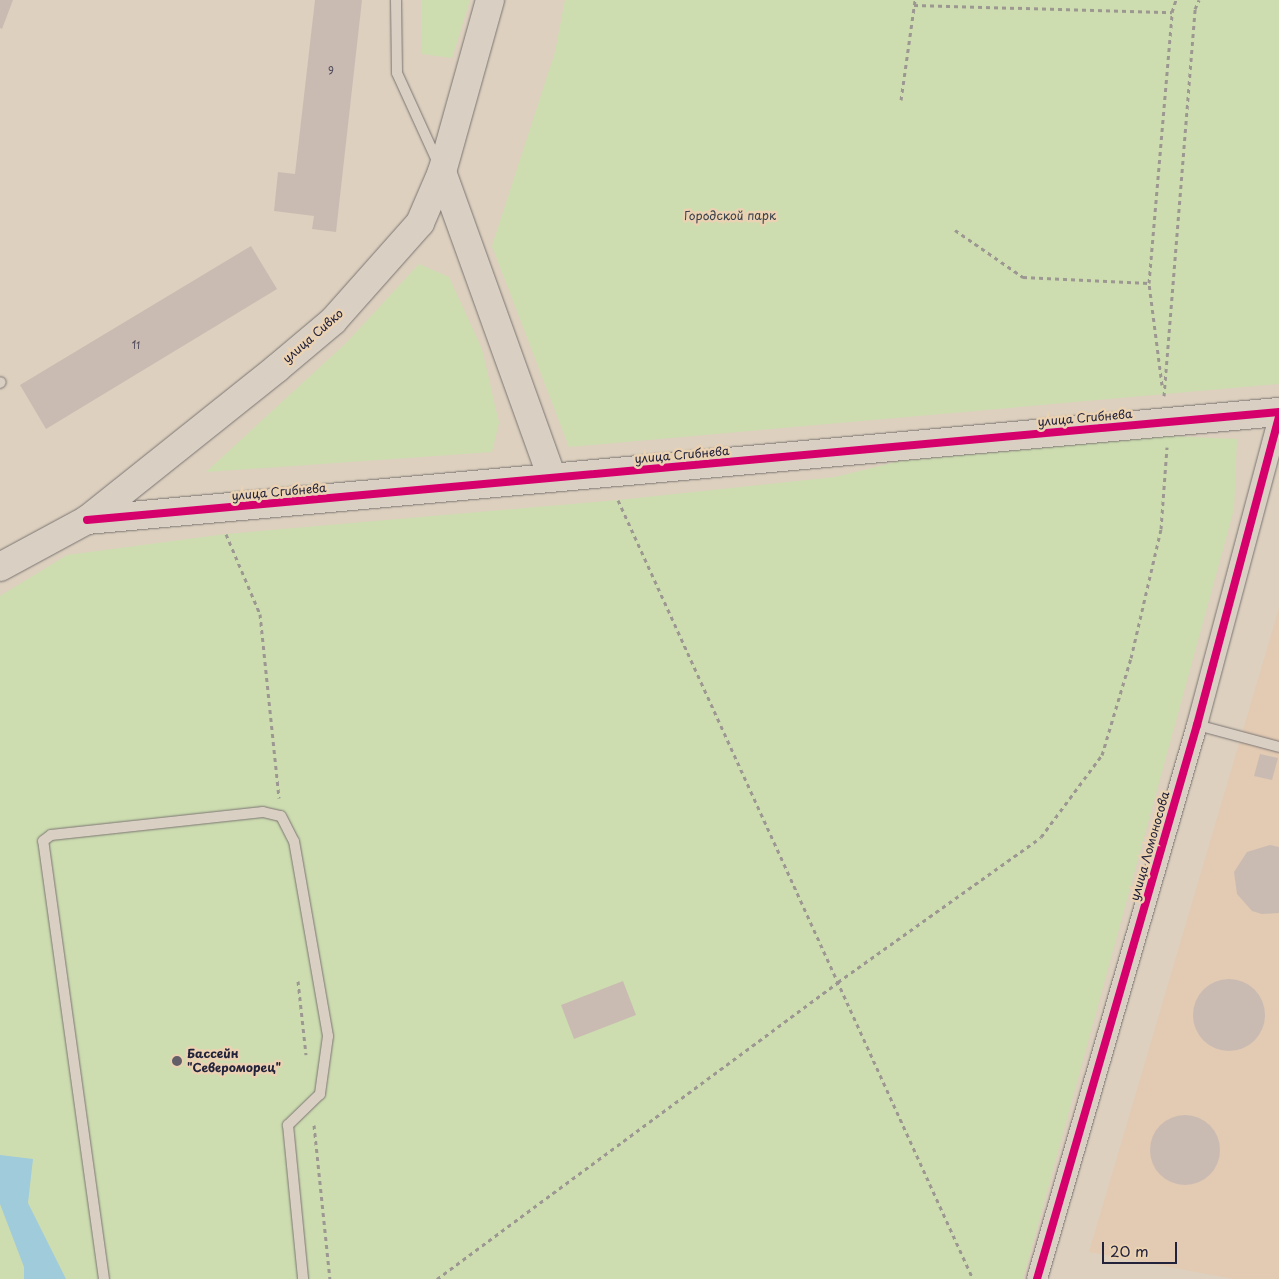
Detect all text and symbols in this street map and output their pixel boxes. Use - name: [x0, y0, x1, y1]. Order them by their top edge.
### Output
- house number: 9: [328, 65, 334, 77]
- park label: Городской парк: [684, 209, 776, 223]
- street label: улица Сивко: [280, 306, 346, 366]
- house number: 11: [132, 339, 140, 351]
- street label: улица Сгибнева: [1037, 407, 1133, 429]
- street label: улица Сгибнева: [634, 444, 730, 466]
- street label: улица Сгибнева: [231, 481, 327, 503]
- street label: улица Ломоносова: [1127, 789, 1173, 903]
- place label: Бассейн "Североморец": [187, 1047, 281, 1075]
- marker: Бассейн "Североморец": [171, 1055, 183, 1067]
- scale bar: [1104, 1232, 1179, 1264]
- text: 20 m: [1110, 1239, 1149, 1262]

